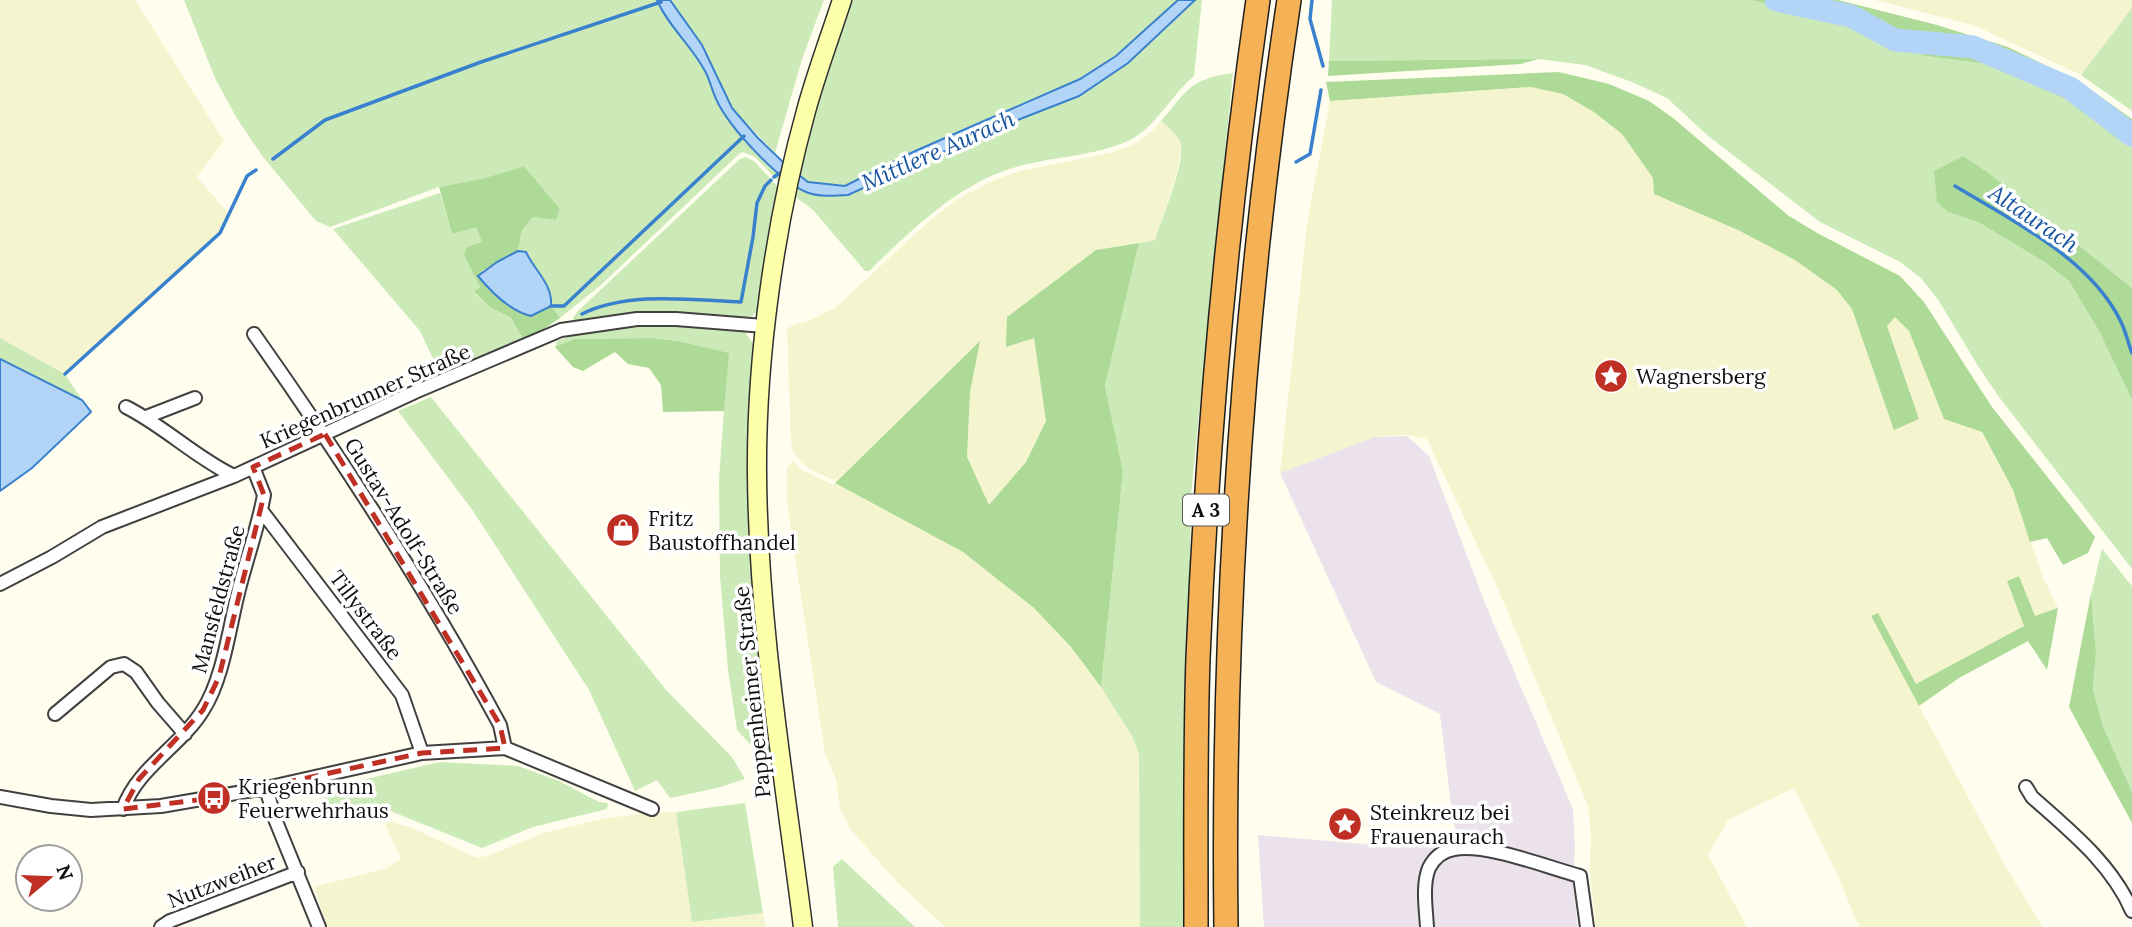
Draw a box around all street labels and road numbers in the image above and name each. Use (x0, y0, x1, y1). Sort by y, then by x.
street label: Kriegenbrunner Straße (256, 337, 474, 455)
street label: Gustav-Adolf-Straße (339, 433, 469, 619)
road number: A 3 (1183, 495, 1229, 526)
street label: Mansfeldstraße (185, 522, 251, 676)
street label: Tillystraße (324, 565, 408, 665)
street label: Pappenheimer Straße (727, 585, 777, 799)
street label: Nutzweiher (164, 848, 280, 914)

